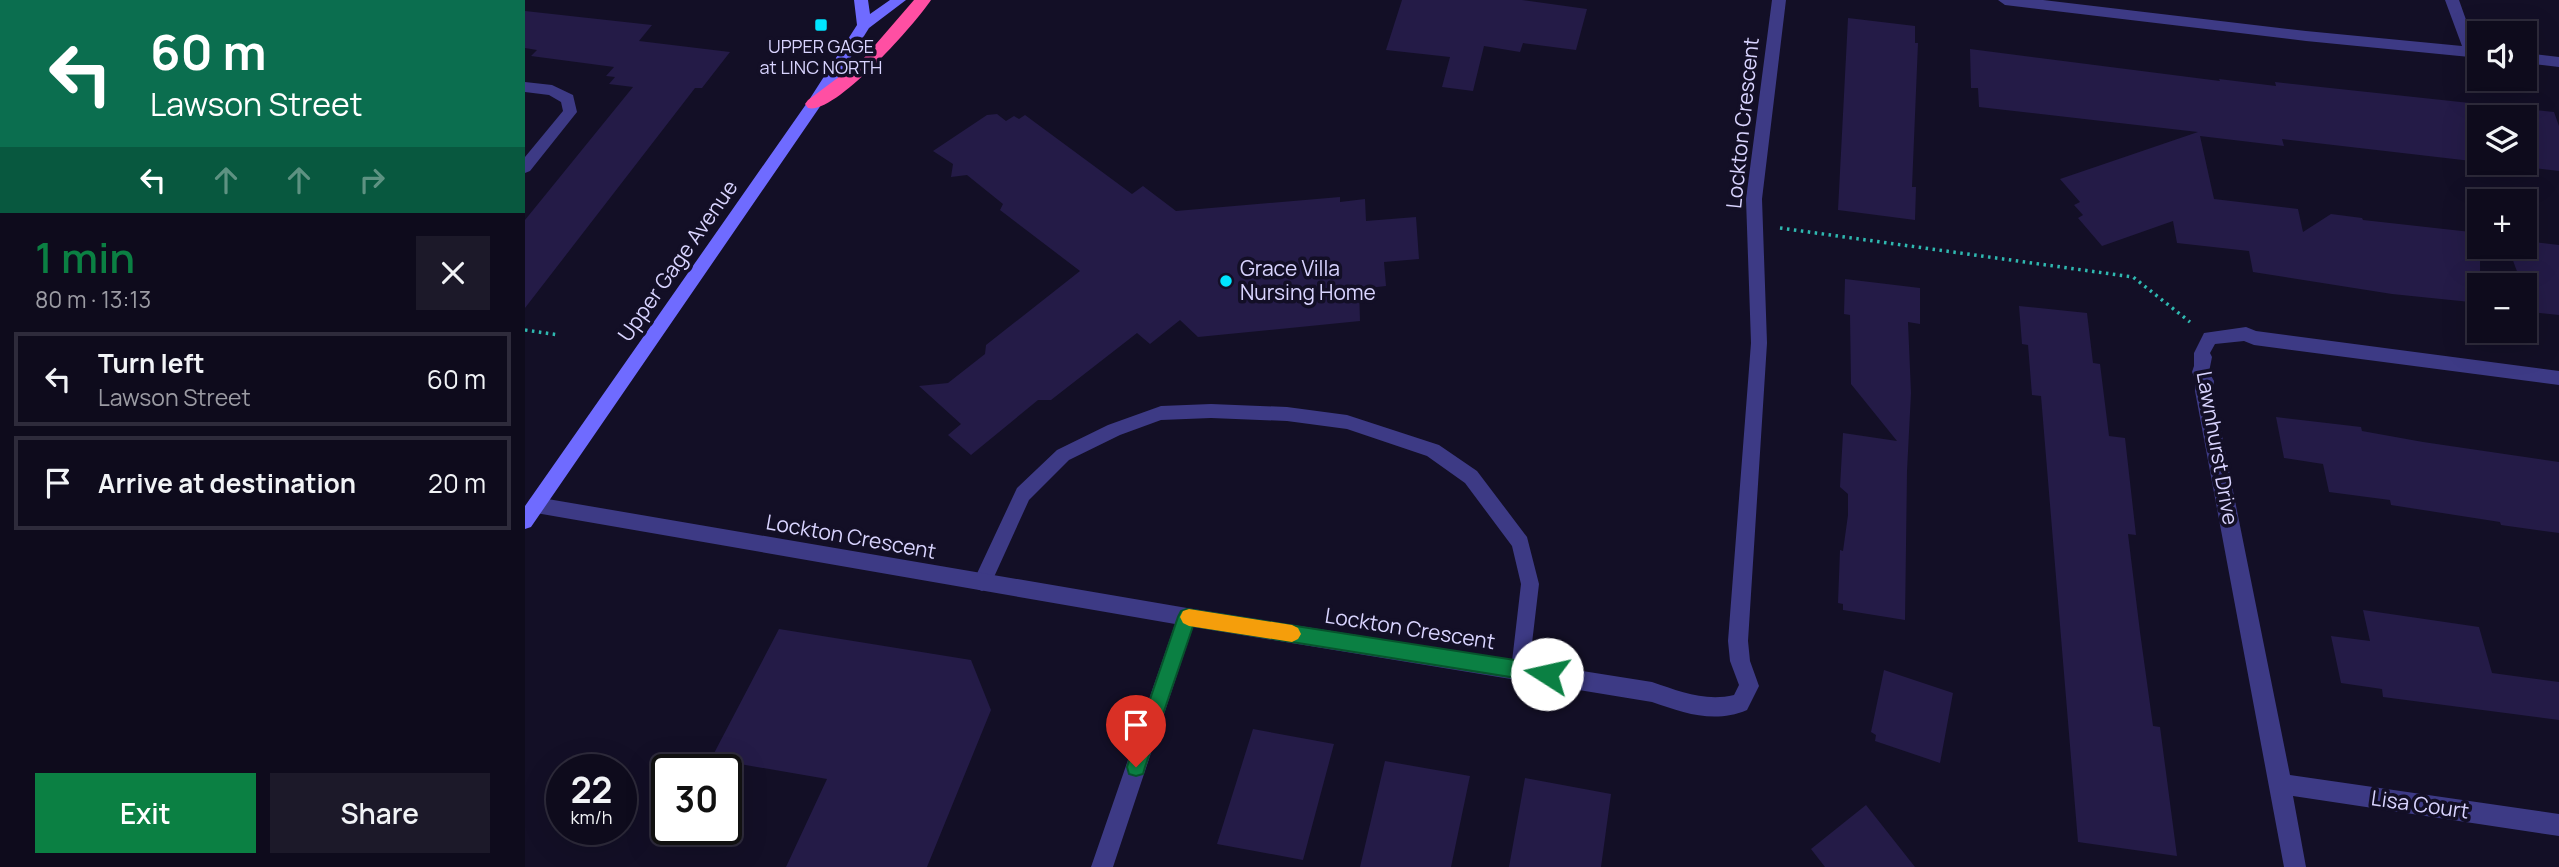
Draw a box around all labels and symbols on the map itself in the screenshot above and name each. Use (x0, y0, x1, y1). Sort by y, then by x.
marker: UPPER GAGE at LINC NORTH (813, 17, 829, 33)
place label: UPPER GAGE at LINC NORTH (760, 34, 882, 79)
street label: Lockton Crescent (1719, 36, 1765, 210)
street label: Upper Gage Avenue (611, 174, 743, 347)
place label: Grace Villa Nursing Home (1240, 254, 1376, 306)
marker: Grace Villa Nursing Home (1218, 273, 1234, 289)
street label: Lawnhurst Drive (2191, 369, 2245, 527)
street label: Lockton Crescent (764, 507, 938, 565)
street label: Lockton Crescent (1323, 601, 1497, 655)
position arrow (1510, 637, 1584, 711)
pin (1106, 695, 1166, 767)
speed limit sign: 30 (651, 754, 742, 845)
street label: Lisa Court (2369, 783, 2471, 825)

